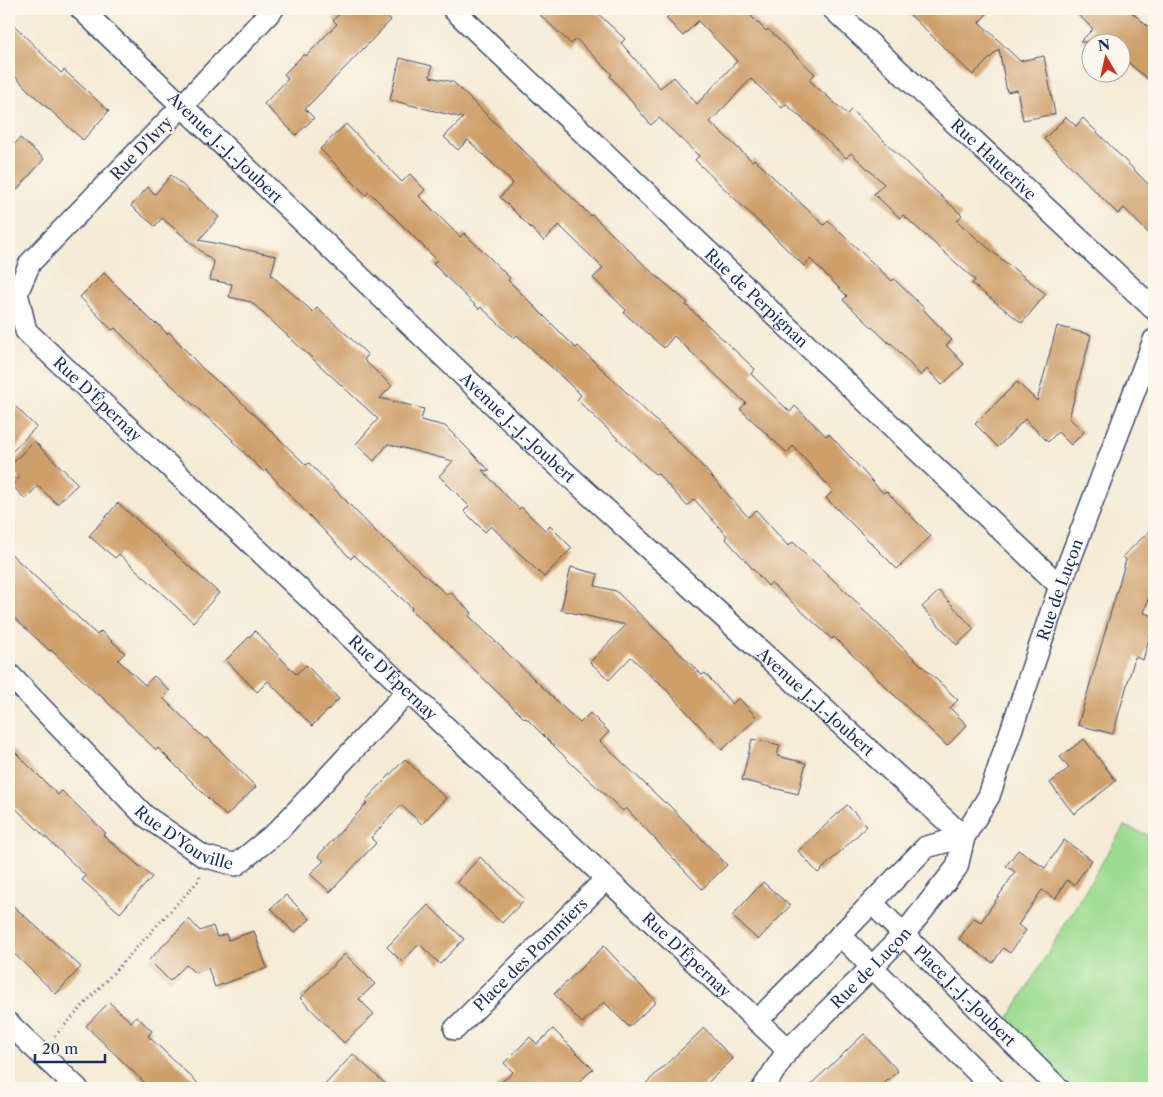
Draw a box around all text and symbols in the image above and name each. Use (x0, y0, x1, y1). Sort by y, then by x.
north arrow (1080, 32, 1130, 82)
text: N (1097, 35, 1111, 55)
street label: Avenue J.-J.-Joubert (163, 87, 287, 207)
street label: Rue D'Ivry (106, 111, 177, 184)
street label: Rue Hauterive (947, 114, 1041, 204)
street label: Rue de Perpignan (701, 244, 813, 352)
street label: Rue D'Épernay (49, 352, 147, 446)
street label: Avenue J.-J.-Joubert (455, 367, 580, 487)
street label: Rue de Luçon (1032, 536, 1087, 643)
street label: Rue D'Épernay (344, 631, 443, 725)
street label: Avenue J.-J.-Joubert (753, 642, 879, 760)
street label: Rue D'Youville (130, 801, 236, 874)
street label: Place des Pommiers (469, 893, 591, 1015)
street label: Rue D'Épernay (638, 908, 736, 1002)
street label: Rue de Luçon (826, 923, 915, 1013)
street label: Place J.-J.-Joubert (910, 940, 1020, 1051)
scale bar (35, 1032, 105, 1064)
text: 20 m (42, 1039, 78, 1058)

